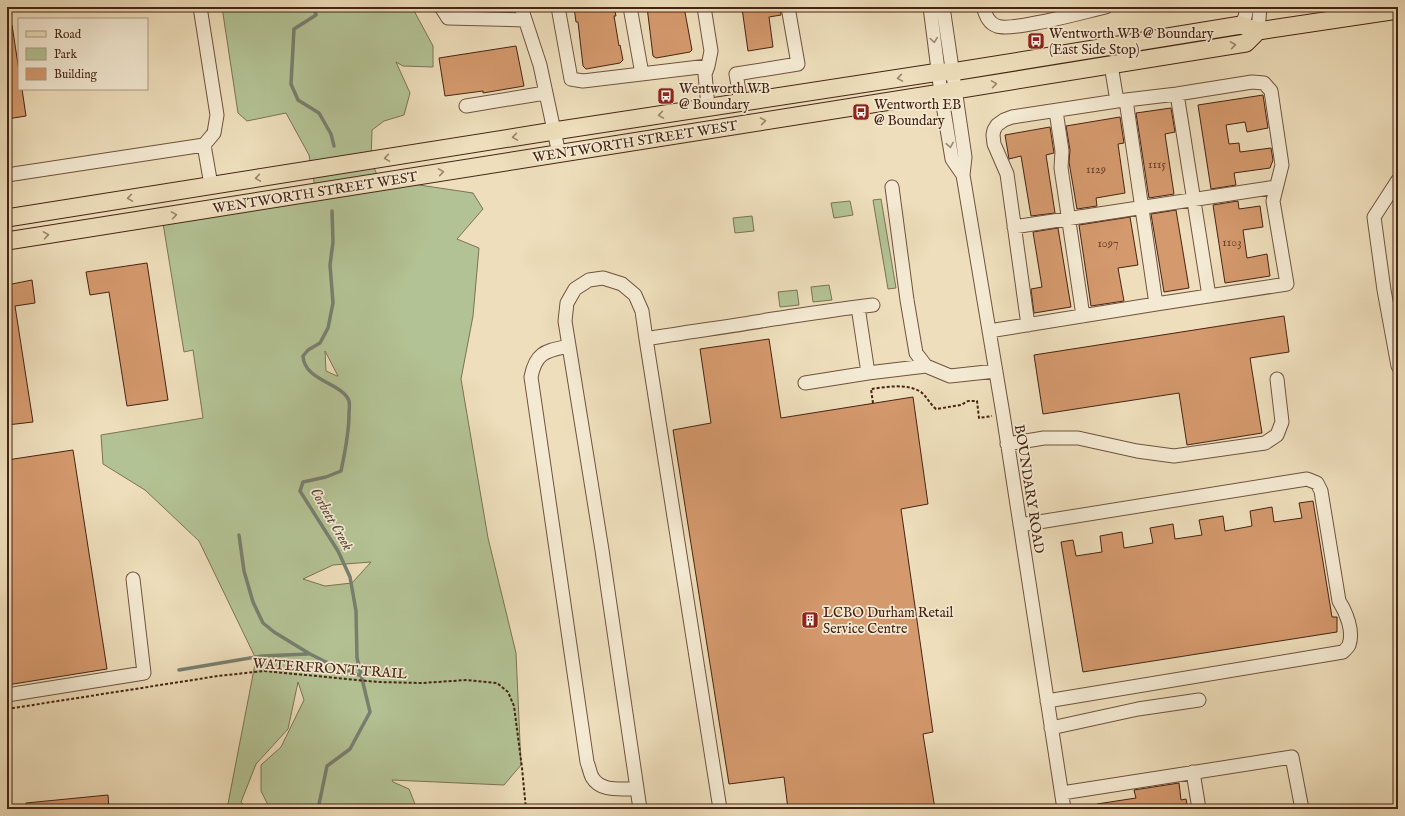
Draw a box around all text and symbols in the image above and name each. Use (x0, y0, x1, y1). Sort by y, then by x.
legend (18, 18, 148, 90)
place label: Wentworth WB @ Boundary (East Side Stop) (1049, 25, 1214, 59)
text: Road (54, 27, 82, 42)
bus stop icon: Wentworth WB @ Boundary (East Side Stop) (1026, 31, 1046, 51)
one-way arrow (929, 37, 938, 43)
one-way arrow (1230, 41, 1236, 50)
text: Park (54, 47, 77, 62)
text: Building (54, 67, 98, 82)
one-way arrow (897, 73, 903, 82)
place label: Wentworth WB @ Boundary (679, 80, 770, 114)
one-way arrow (991, 80, 997, 89)
bus stop icon: Wentworth WB @ Boundary (656, 86, 676, 106)
place label: Wentworth EB @ Boundary (874, 96, 961, 130)
bus stop icon: Wentworth EB @ Boundary (851, 102, 871, 122)
one-way arrow (658, 110, 664, 119)
street label: WENTWORTH STREET WEST (532, 117, 740, 167)
one-way arrow (760, 117, 766, 126)
one-way arrow (512, 132, 518, 141)
one-way arrow (945, 142, 954, 149)
one-way arrow (384, 153, 390, 161)
house number: 1115 (1148, 157, 1167, 172)
house number: 1129 (1086, 162, 1106, 177)
street label: WENTWORTH STREET WEST (212, 168, 420, 218)
one-way arrow (438, 168, 444, 177)
one-way arrow (255, 173, 262, 182)
one-way arrow (127, 193, 133, 202)
one-way arrow (171, 211, 177, 220)
one-way arrow (42, 231, 49, 240)
house number: 1103 (1222, 235, 1242, 250)
house number: 1097 (1097, 236, 1119, 251)
street label: BOUNDARY ROAD (1010, 423, 1048, 555)
water label: Corbett Creek (306, 484, 357, 554)
place label: LCBO Durham Retail Service Centre (823, 604, 953, 638)
building icon: LCBO Durham Retail Service Centre (800, 610, 820, 630)
street label: WATERFRONT TRAIL (252, 655, 408, 683)

